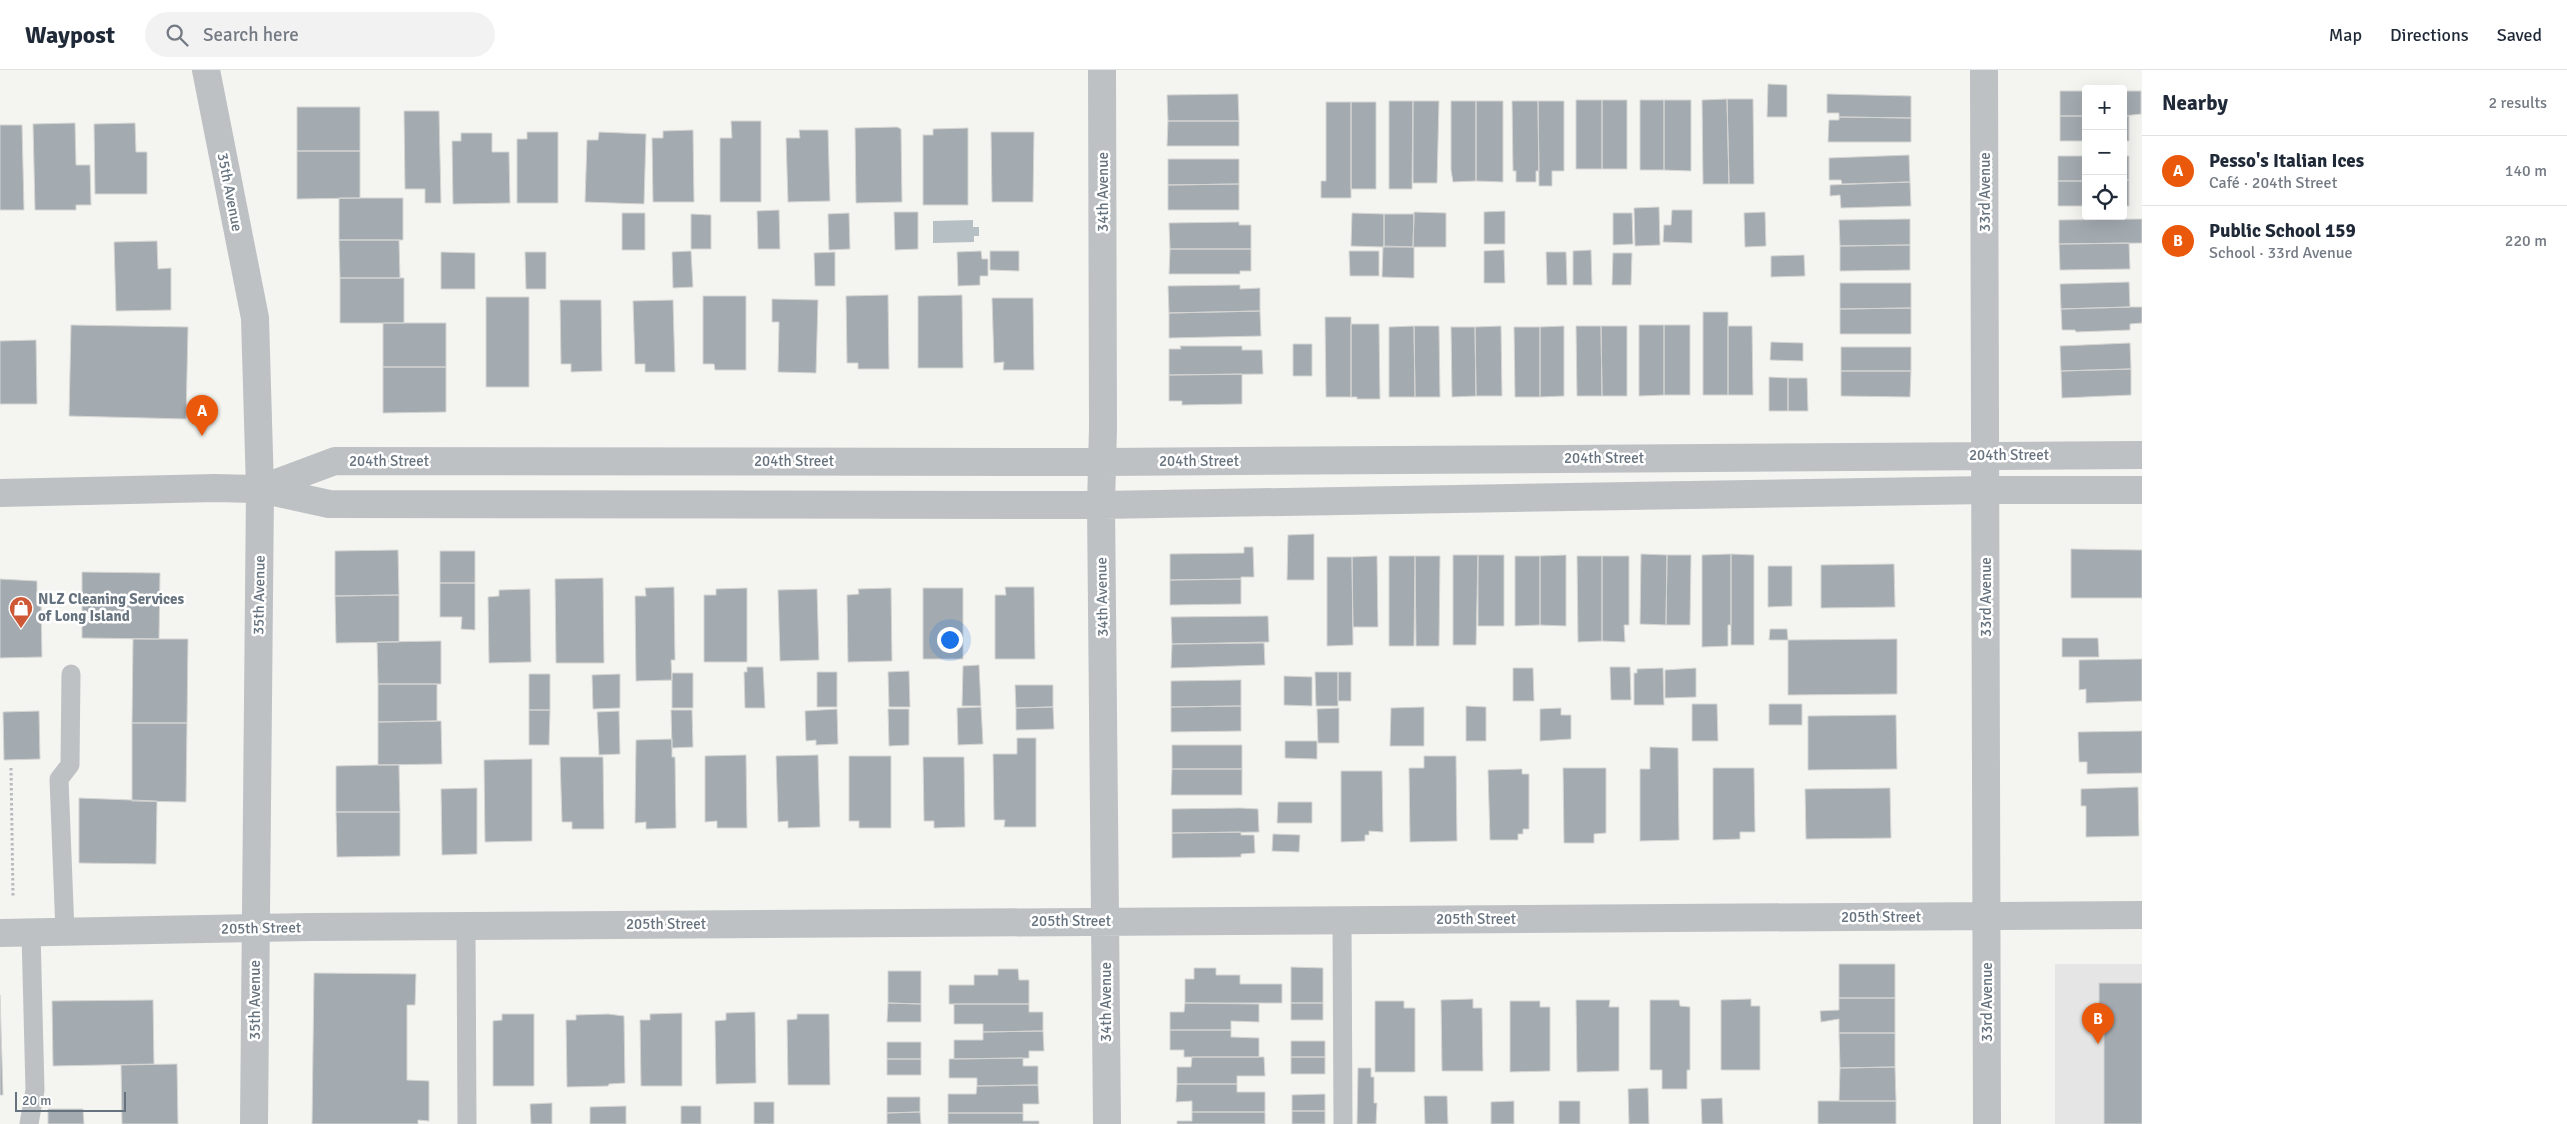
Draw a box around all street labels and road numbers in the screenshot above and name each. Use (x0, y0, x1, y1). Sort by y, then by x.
street label: 35th Avenue (214, 151, 246, 233)
street label: 34th Avenue (1094, 152, 1112, 232)
street label: 33rd Avenue (1976, 152, 1994, 232)
street label: 204th Street (1969, 446, 2049, 464)
street label: 204th Street (1564, 449, 1644, 467)
street label: 204th Street (349, 452, 429, 470)
street label: 204th Street (754, 452, 834, 470)
street label: 204th Street (1159, 452, 1239, 470)
street label: 35th Avenue (249, 555, 269, 635)
street label: 34th Avenue (1092, 557, 1112, 637)
street label: 33rd Avenue (1977, 557, 1995, 637)
street label: 205th Street (1841, 908, 1921, 926)
street label: 205th Street (1436, 910, 1516, 928)
street label: 205th Street (1031, 912, 1111, 930)
street label: 205th Street (626, 915, 706, 933)
street label: 205th Street (221, 918, 301, 938)
street label: 35th Avenue (246, 960, 264, 1040)
street label: 34th Avenue (1097, 962, 1115, 1042)
street label: 33rd Avenue (1978, 962, 1996, 1042)

